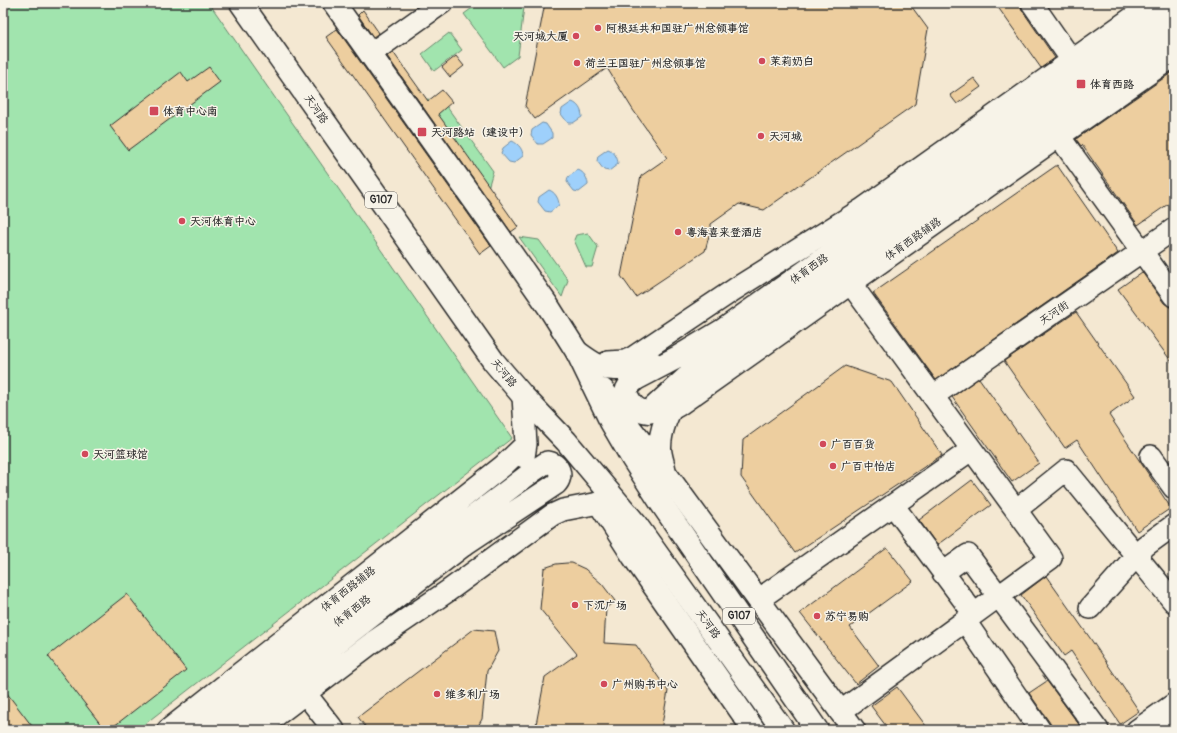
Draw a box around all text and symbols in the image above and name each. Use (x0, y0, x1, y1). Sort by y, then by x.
place label: 阿根廷共和国驻广州总领事馆 (606, 22, 749, 35)
marker: 阿根廷共和国驻广州总领事馆 (593, 23, 603, 33)
place label: 天河城大厦 (513, 30, 568, 43)
marker: 天河城大厦 (571, 31, 581, 41)
place label: 茉莉奶白 (770, 55, 814, 68)
marker: 茉莉奶白 (757, 56, 767, 66)
place label: 荷兰王国驻广州总领事馆 (585, 57, 706, 70)
marker: 荷兰王国驻广州总领事馆 (572, 58, 582, 68)
marker: 体育西路 (1075, 78, 1087, 90)
place label: 体育西路 (1090, 78, 1134, 91)
street label: 天河路 (301, 92, 331, 126)
marker: 体育中心南 (148, 105, 160, 117)
place label: 体育中心南 (163, 105, 218, 118)
marker: 天河路站（建设中） (416, 126, 428, 138)
place label: 天河路站（建设中） (431, 126, 530, 139)
place label: 天河城 (769, 130, 802, 143)
marker: 天河城 (756, 131, 766, 141)
road number: G107 (365, 192, 397, 208)
place label: 天河体育中心 (190, 215, 256, 228)
street label: 体育西路辅路 (882, 215, 944, 263)
marker: 天河体育中心 (177, 216, 187, 226)
place label: 粤海喜来登酒店 (686, 226, 763, 239)
marker: 粤海喜来登酒店 (673, 227, 683, 237)
street label: 体育西路 (787, 251, 831, 287)
street label: 天河街 (1037, 298, 1072, 328)
street label: 天河路 (488, 356, 520, 390)
place label: 广百百货 (831, 438, 875, 451)
marker: 广百百货 (818, 439, 828, 449)
place label: 天河篮球馆 (93, 448, 148, 461)
marker: 天河篮球馆 (80, 449, 90, 459)
place label: 广百中怡店 (841, 460, 896, 473)
marker: 广百中怡店 (828, 461, 838, 471)
street label: 体育西路辅路 (318, 563, 378, 615)
street label: 体育西路 (331, 592, 373, 630)
place label: 下沉广场 (583, 599, 627, 612)
marker: 下沉广场 (570, 600, 580, 610)
street label: 天河路 (693, 607, 723, 641)
road number: G107 (723, 608, 755, 624)
place label: 苏宁易购 (825, 610, 869, 623)
marker: 苏宁易购 (812, 611, 822, 621)
place label: 广州购书中心 (612, 678, 678, 691)
marker: 广州购书中心 (599, 679, 609, 689)
place label: 维多利广场 (445, 688, 500, 701)
marker: 维多利广场 (432, 689, 442, 699)

